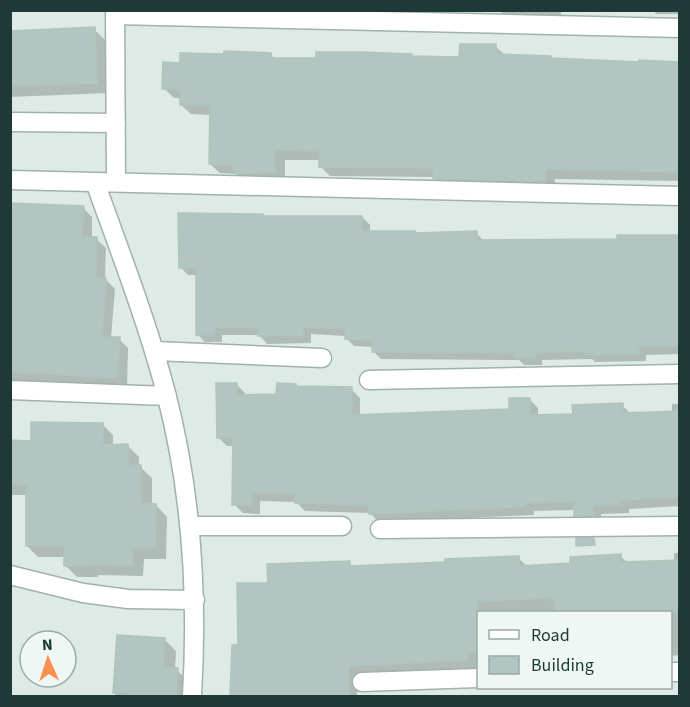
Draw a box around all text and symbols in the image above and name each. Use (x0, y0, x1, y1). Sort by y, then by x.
legend (477, 611, 672, 689)
text: Road (531, 623, 570, 648)
north arrow (18, 629, 78, 689)
text: N (41, 634, 53, 656)
text: Building (531, 653, 594, 678)

